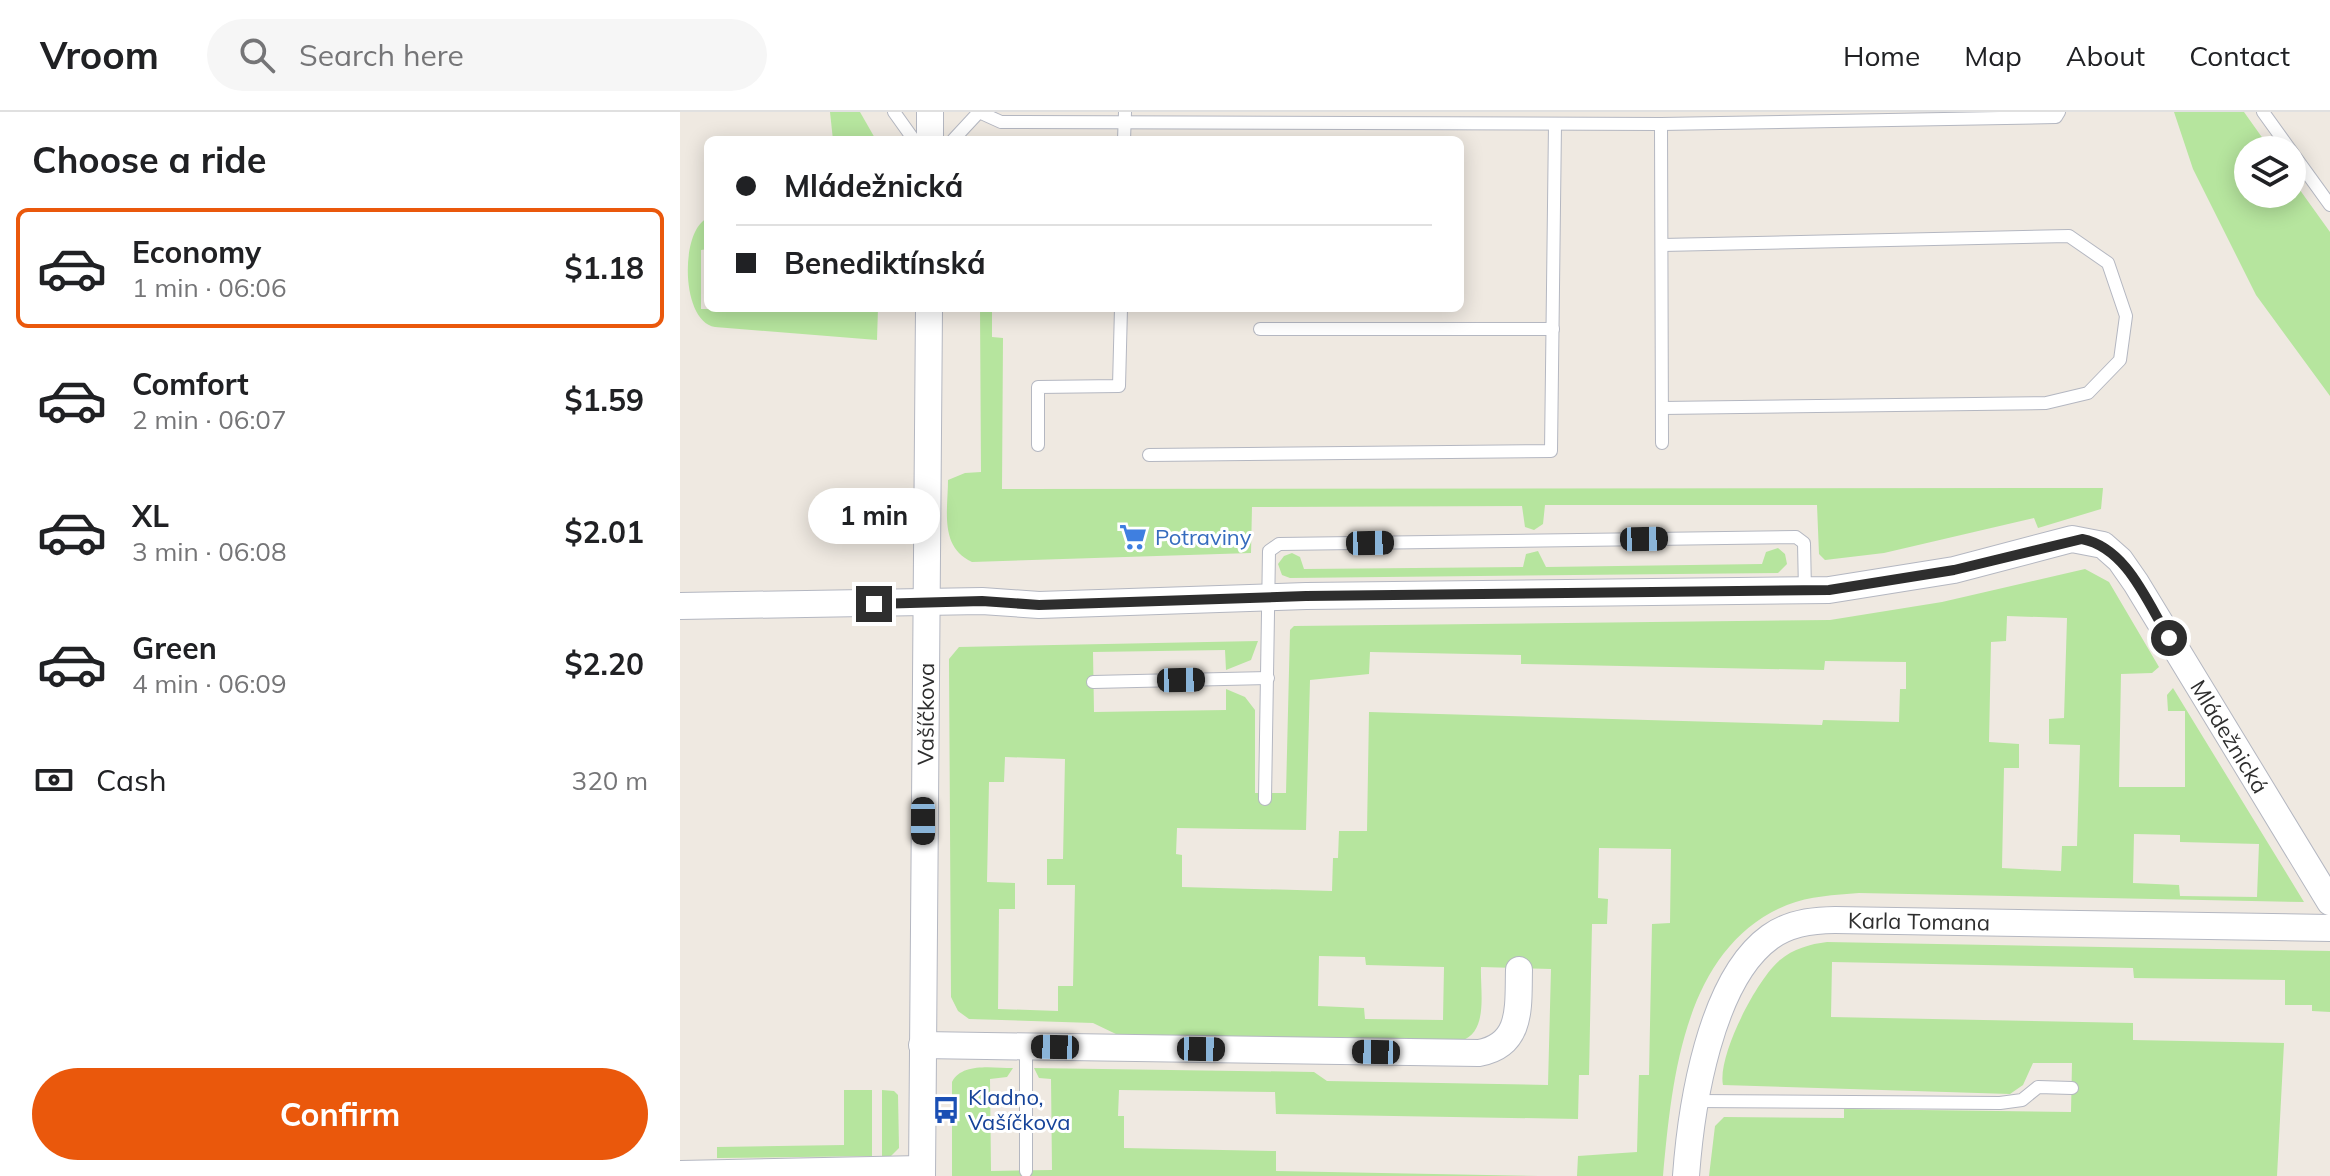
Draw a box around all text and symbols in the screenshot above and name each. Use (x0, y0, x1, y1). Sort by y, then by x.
search box (207, 19, 767, 91)
text: Vroom (40, 31, 159, 79)
icon: search (235, 33, 279, 77)
text: Search here (299, 36, 464, 74)
text: Home (1843, 38, 1920, 73)
text: Map (1964, 38, 2022, 73)
text: About (2066, 38, 2145, 73)
text: Contact (2189, 38, 2290, 73)
map controls (2234, 136, 2306, 208)
button: layers (2234, 136, 2306, 208)
text: Choose a ride (32, 137, 266, 182)
text: Mládežnická (784, 167, 963, 205)
icon: car (36, 232, 108, 304)
text: Economy (132, 233, 261, 271)
text: Benediktínská (784, 244, 986, 282)
text: $1.18 (565, 249, 644, 287)
text: 1 min · 06:06 (132, 271, 287, 304)
icon: car (36, 364, 108, 436)
text: Comfort (132, 365, 249, 403)
text: $1.59 (565, 381, 644, 419)
text: 2 min · 06:07 (132, 403, 287, 436)
callout: 1 min (808, 488, 940, 544)
icon: car (36, 496, 108, 568)
text: XL (132, 497, 169, 535)
text: 1 min (840, 499, 908, 532)
text: $2.01 (565, 513, 644, 551)
supermarket icon: Potraviny (1118, 522, 1148, 552)
place label: Potraviny (1155, 523, 1252, 551)
car (1620, 527, 1668, 551)
car (1346, 531, 1394, 555)
text: 3 min · 06:08 (132, 535, 287, 568)
route end (856, 586, 892, 622)
route start (2151, 620, 2187, 656)
icon: car (36, 628, 108, 700)
text: Green (132, 629, 217, 667)
text: $2.20 (565, 645, 644, 683)
street label: Vašíčkova (911, 663, 940, 765)
text: 4 min · 06:09 (132, 667, 287, 700)
car (1157, 668, 1205, 692)
street label: Mládežnická (2184, 675, 2274, 798)
icon: cash (32, 758, 76, 802)
text: Cash (96, 761, 167, 799)
text: 320 m (572, 764, 648, 797)
car (911, 797, 935, 845)
street label: Karla Tomana (1848, 906, 1990, 937)
car (1031, 1035, 1079, 1059)
car (1177, 1037, 1225, 1061)
car (1352, 1040, 1400, 1064)
button: Confirm (32, 1068, 648, 1160)
place label: Kladno, Vašíčkova (968, 1083, 1070, 1136)
bus stop icon: Kladno, Vašíčkova (931, 1095, 961, 1125)

